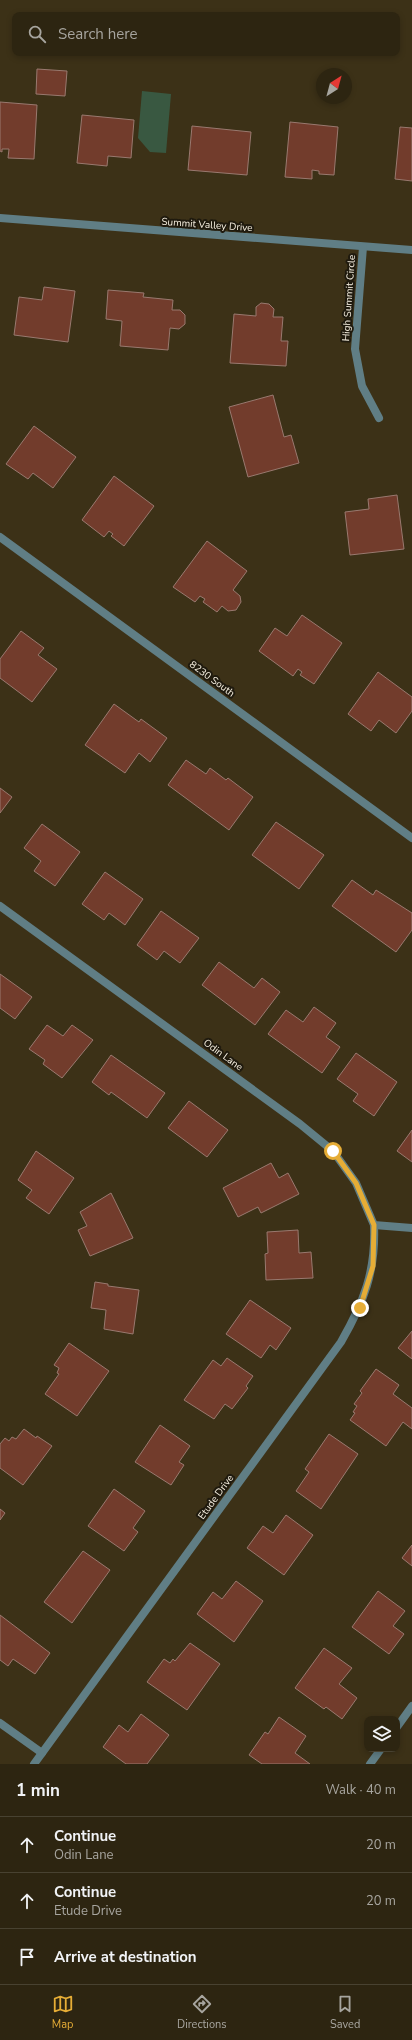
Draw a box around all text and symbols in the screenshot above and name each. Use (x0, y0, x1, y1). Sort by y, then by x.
search box (12, 12, 400, 56)
icon: search (26, 23, 48, 45)
text: Search here (58, 24, 138, 44)
north arrow (316, 68, 352, 104)
street label: Summit Valley Drive (161, 215, 253, 235)
street label: High Summit Circle (339, 254, 359, 342)
street label: 8230 South (186, 658, 238, 700)
street label: Odin Lane (200, 1036, 246, 1074)
route start (324, 1142, 342, 1160)
route end (351, 1299, 369, 1317)
street label: Etude Drive (195, 1472, 237, 1522)
map controls (364, 1716, 400, 1752)
button: layers (364, 1716, 400, 1752)
text: 1 min (16, 1779, 60, 1802)
text: Walk · 40 m (325, 1781, 396, 1799)
text: Continue (54, 1826, 116, 1846)
icon: ahead (16, 1834, 38, 1856)
text: 20 m (366, 1836, 396, 1854)
text: Odin Lane (54, 1846, 114, 1864)
text: Continue (54, 1882, 116, 1902)
icon: ahead (16, 1890, 38, 1912)
text: 20 m (366, 1892, 396, 1910)
text: Etude Drive (54, 1902, 122, 1920)
icon: arrive (16, 1946, 38, 1968)
text: Arrive at destination (54, 1947, 197, 1967)
tab: Map (52, 1993, 74, 2032)
tab: Directions (177, 1993, 227, 2032)
tab: Saved (330, 1993, 360, 2032)

